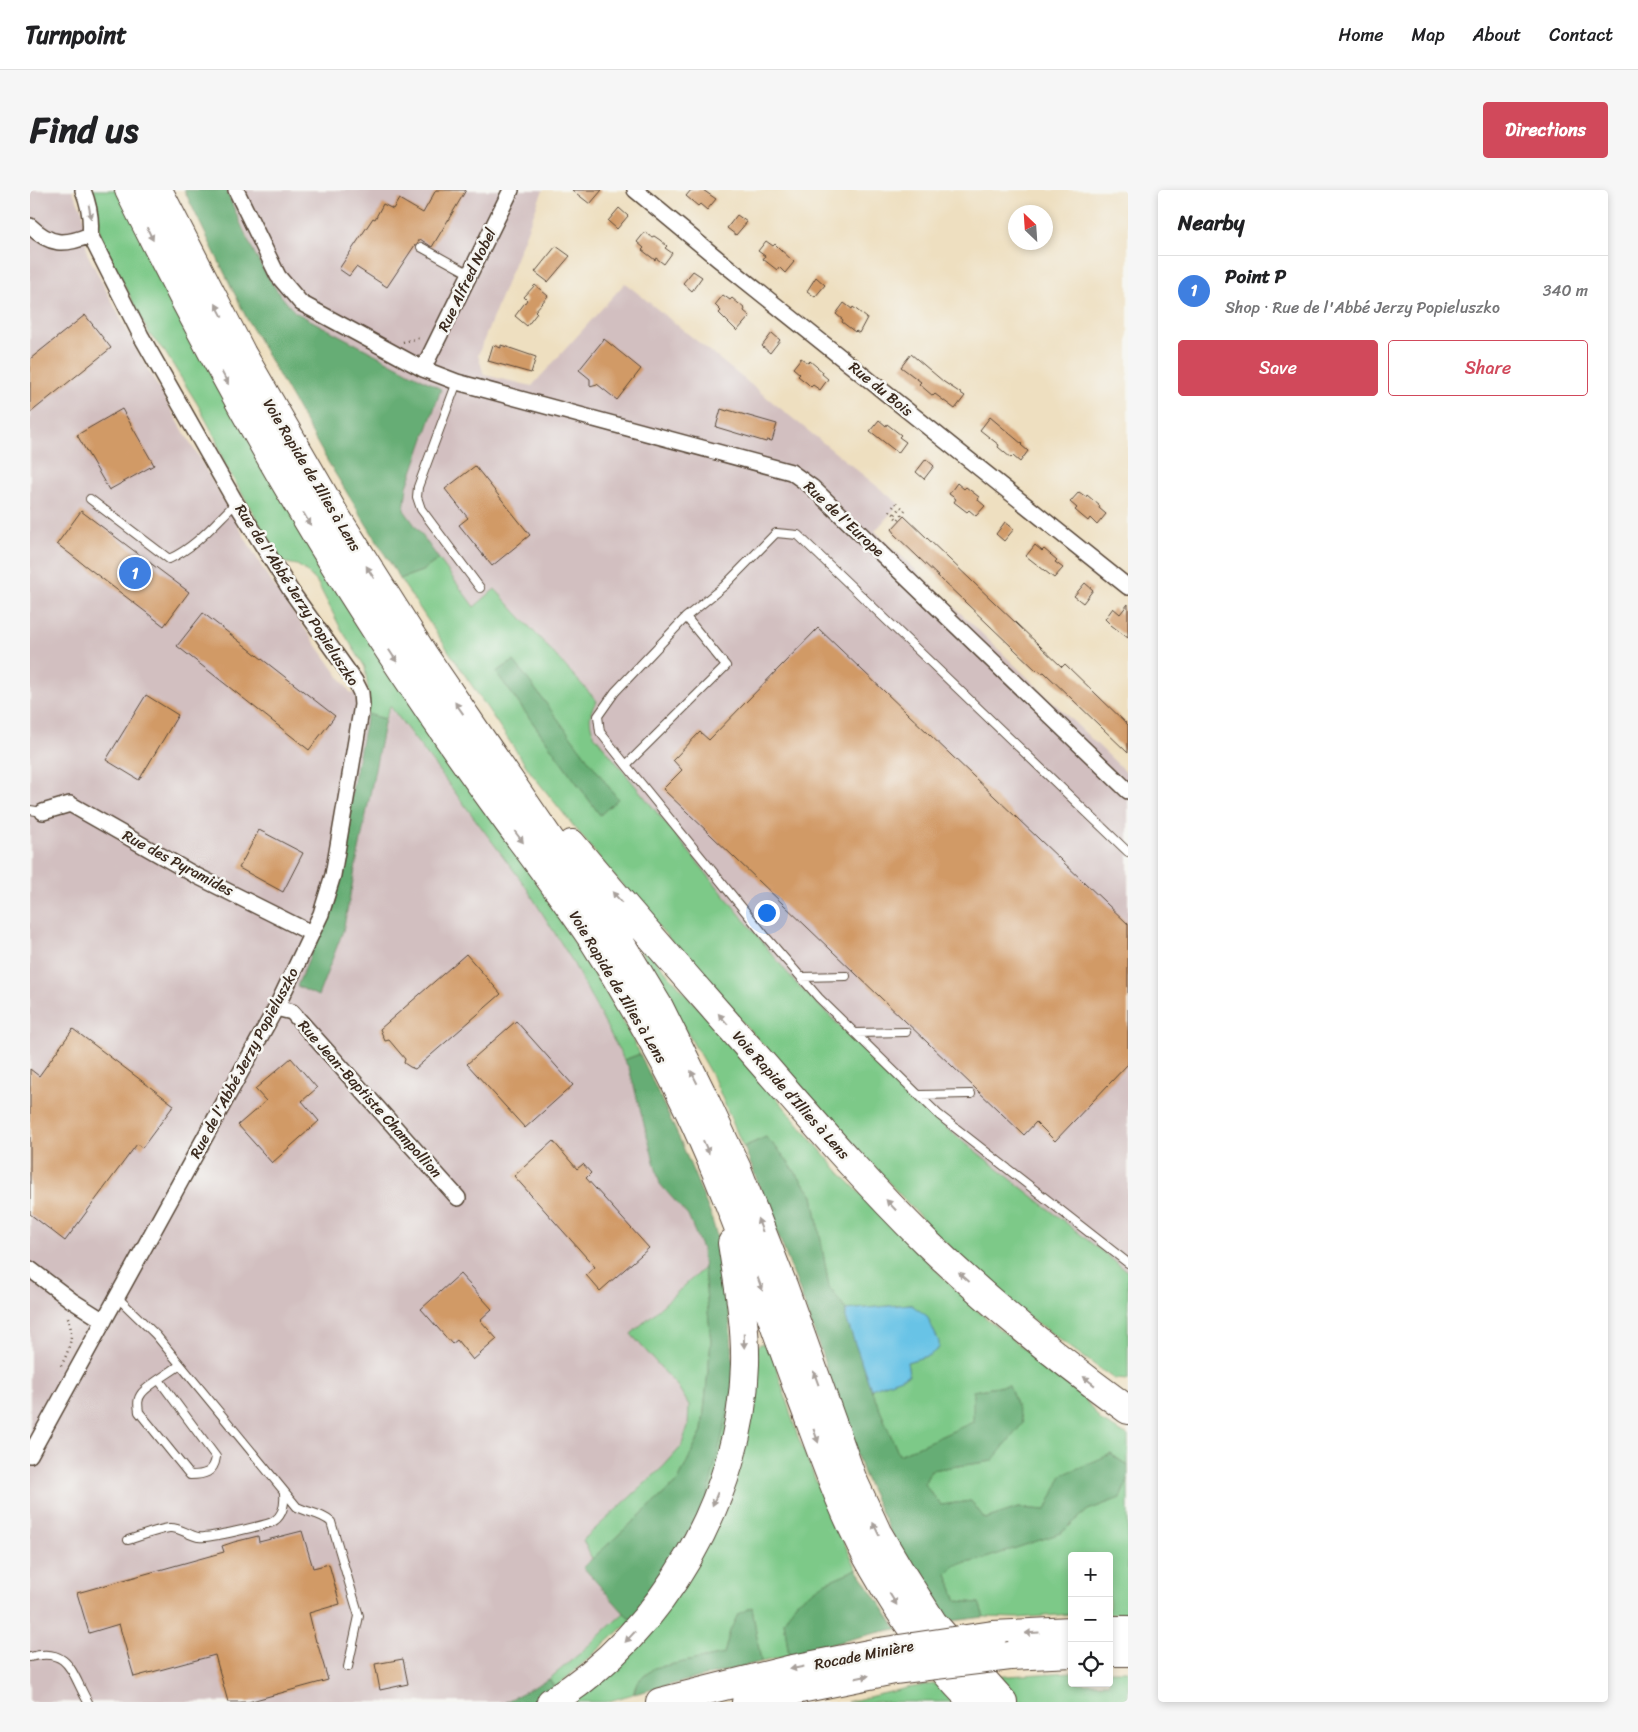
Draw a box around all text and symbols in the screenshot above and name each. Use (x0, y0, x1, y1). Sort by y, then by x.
text: Turnpoint (25, 14, 127, 56)
text: Home (1339, 19, 1384, 51)
text: Map (1412, 19, 1445, 51)
text: About (1473, 19, 1521, 51)
text: Contact (1549, 19, 1613, 51)
text: Find us (30, 99, 138, 161)
button: Directions (1483, 102, 1608, 158)
one-way arrow (86, 204, 94, 220)
text: Nearby (1178, 204, 1244, 242)
north arrow (1008, 205, 1053, 250)
street label: Rue Alfred Nobel (431, 223, 504, 336)
one-way arrow (146, 227, 154, 241)
text: Point P (1225, 260, 1286, 293)
text: 1 (1191, 276, 1197, 305)
text: 340 m (1543, 276, 1588, 305)
text: Shop · Rue de l'Abbé Jerzy Popieluszko (1225, 293, 1500, 322)
one-way arrow (215, 303, 223, 317)
button: Save (1178, 340, 1378, 396)
button: Share (1388, 340, 1588, 396)
street label: Rue du Bois (843, 355, 919, 423)
one-way arrow (221, 371, 229, 385)
street label: Voie Rapide de Illies à Lens (256, 393, 368, 557)
street label: Rue de l'Europe (797, 474, 891, 564)
street label: Rue de l'Abbé Jerzy Popieluszko (228, 499, 366, 692)
one-way arrow (302, 512, 311, 525)
pin: 1 (119, 554, 151, 592)
one-way arrow (366, 565, 375, 578)
one-way arrow (388, 650, 398, 663)
one-way arrow (454, 701, 464, 715)
street label: Rue des Pyramides (118, 823, 238, 903)
one-way arrow (514, 830, 524, 844)
one-way arrow (611, 890, 622, 903)
your location (754, 900, 780, 926)
street label: Voie Rapide de Illies à Lens (562, 905, 674, 1069)
street label: Rue de l'Abbé Jerzy Popieluszko (183, 962, 306, 1163)
one-way arrow (718, 1013, 729, 1026)
street label: Rue Jean-Baptiste Champollion (291, 1014, 449, 1184)
street label: Voie Rapide d’Illies à Lens (726, 1025, 856, 1166)
one-way arrow (690, 1070, 698, 1084)
one-way arrow (702, 1140, 710, 1154)
one-way arrow (885, 1199, 897, 1211)
one-way arrow (755, 1218, 763, 1233)
one-way arrow (959, 1271, 971, 1283)
one-way arrow (756, 1277, 764, 1292)
one-way arrow (740, 1333, 748, 1349)
one-way arrow (812, 1370, 820, 1385)
one-way arrow (1082, 1376, 1096, 1386)
one-way arrow (813, 1429, 820, 1444)
one-way arrow (711, 1492, 719, 1507)
one-way arrow (872, 1522, 880, 1536)
map controls (1068, 1552, 1113, 1687)
button: + (1068, 1552, 1113, 1597)
one-way arrow (888, 1592, 897, 1605)
button: − (1068, 1597, 1113, 1642)
one-way arrow (1024, 1629, 1040, 1637)
one-way arrow (624, 1630, 636, 1642)
street label: Rocade Minière (812, 1633, 916, 1677)
button: locate (1068, 1642, 1113, 1687)
one-way arrow (789, 1664, 805, 1672)
one-way arrow (854, 1672, 870, 1680)

